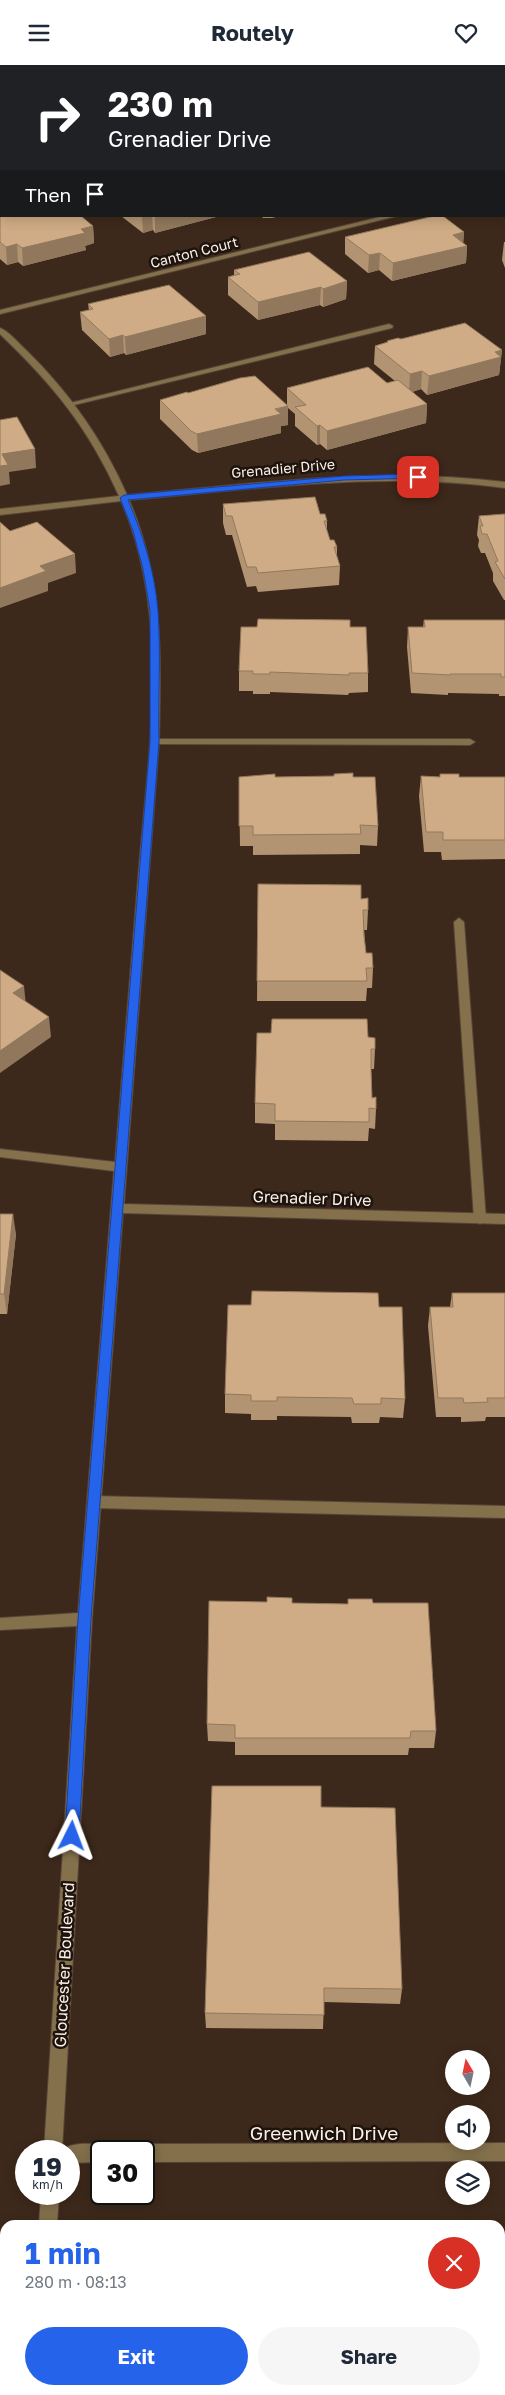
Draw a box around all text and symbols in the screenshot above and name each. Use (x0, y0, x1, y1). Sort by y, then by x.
icon: menu (25, 19, 53, 47)
text: Routely (211, 19, 294, 46)
icon: heart (452, 19, 480, 47)
text: 230 m (108, 83, 213, 125)
icon: right (25, 85, 90, 150)
text: Grenadier Drive (108, 125, 271, 152)
icon: arrive (81, 180, 109, 208)
text: Then (25, 183, 71, 206)
street label: Canton Court (148, 233, 240, 271)
street label: Grenadier Drive (230, 455, 336, 481)
pin (397, 456, 439, 498)
icon: arrive (404, 463, 432, 491)
street label: Grenadier Drive (252, 1186, 372, 1210)
position arrow (45, 1809, 97, 1861)
street label: Gloucester Boulevard (50, 1882, 78, 2048)
north arrow (445, 2050, 490, 2095)
map controls (445, 2050, 490, 2205)
button: sound (445, 2105, 490, 2150)
street label: Greenwich Drive (250, 2121, 398, 2144)
speed limit sign: 30 (90, 2140, 155, 2205)
text: 19 (33, 2151, 62, 2182)
button: layers (445, 2160, 490, 2205)
text: km/h (32, 2177, 63, 2192)
text: 1 min (25, 2235, 101, 2271)
button: close (428, 2237, 480, 2289)
text: 280 m · 08:13 (25, 2272, 127, 2292)
button: Exit (25, 2327, 248, 2385)
button: Share (258, 2327, 480, 2385)

